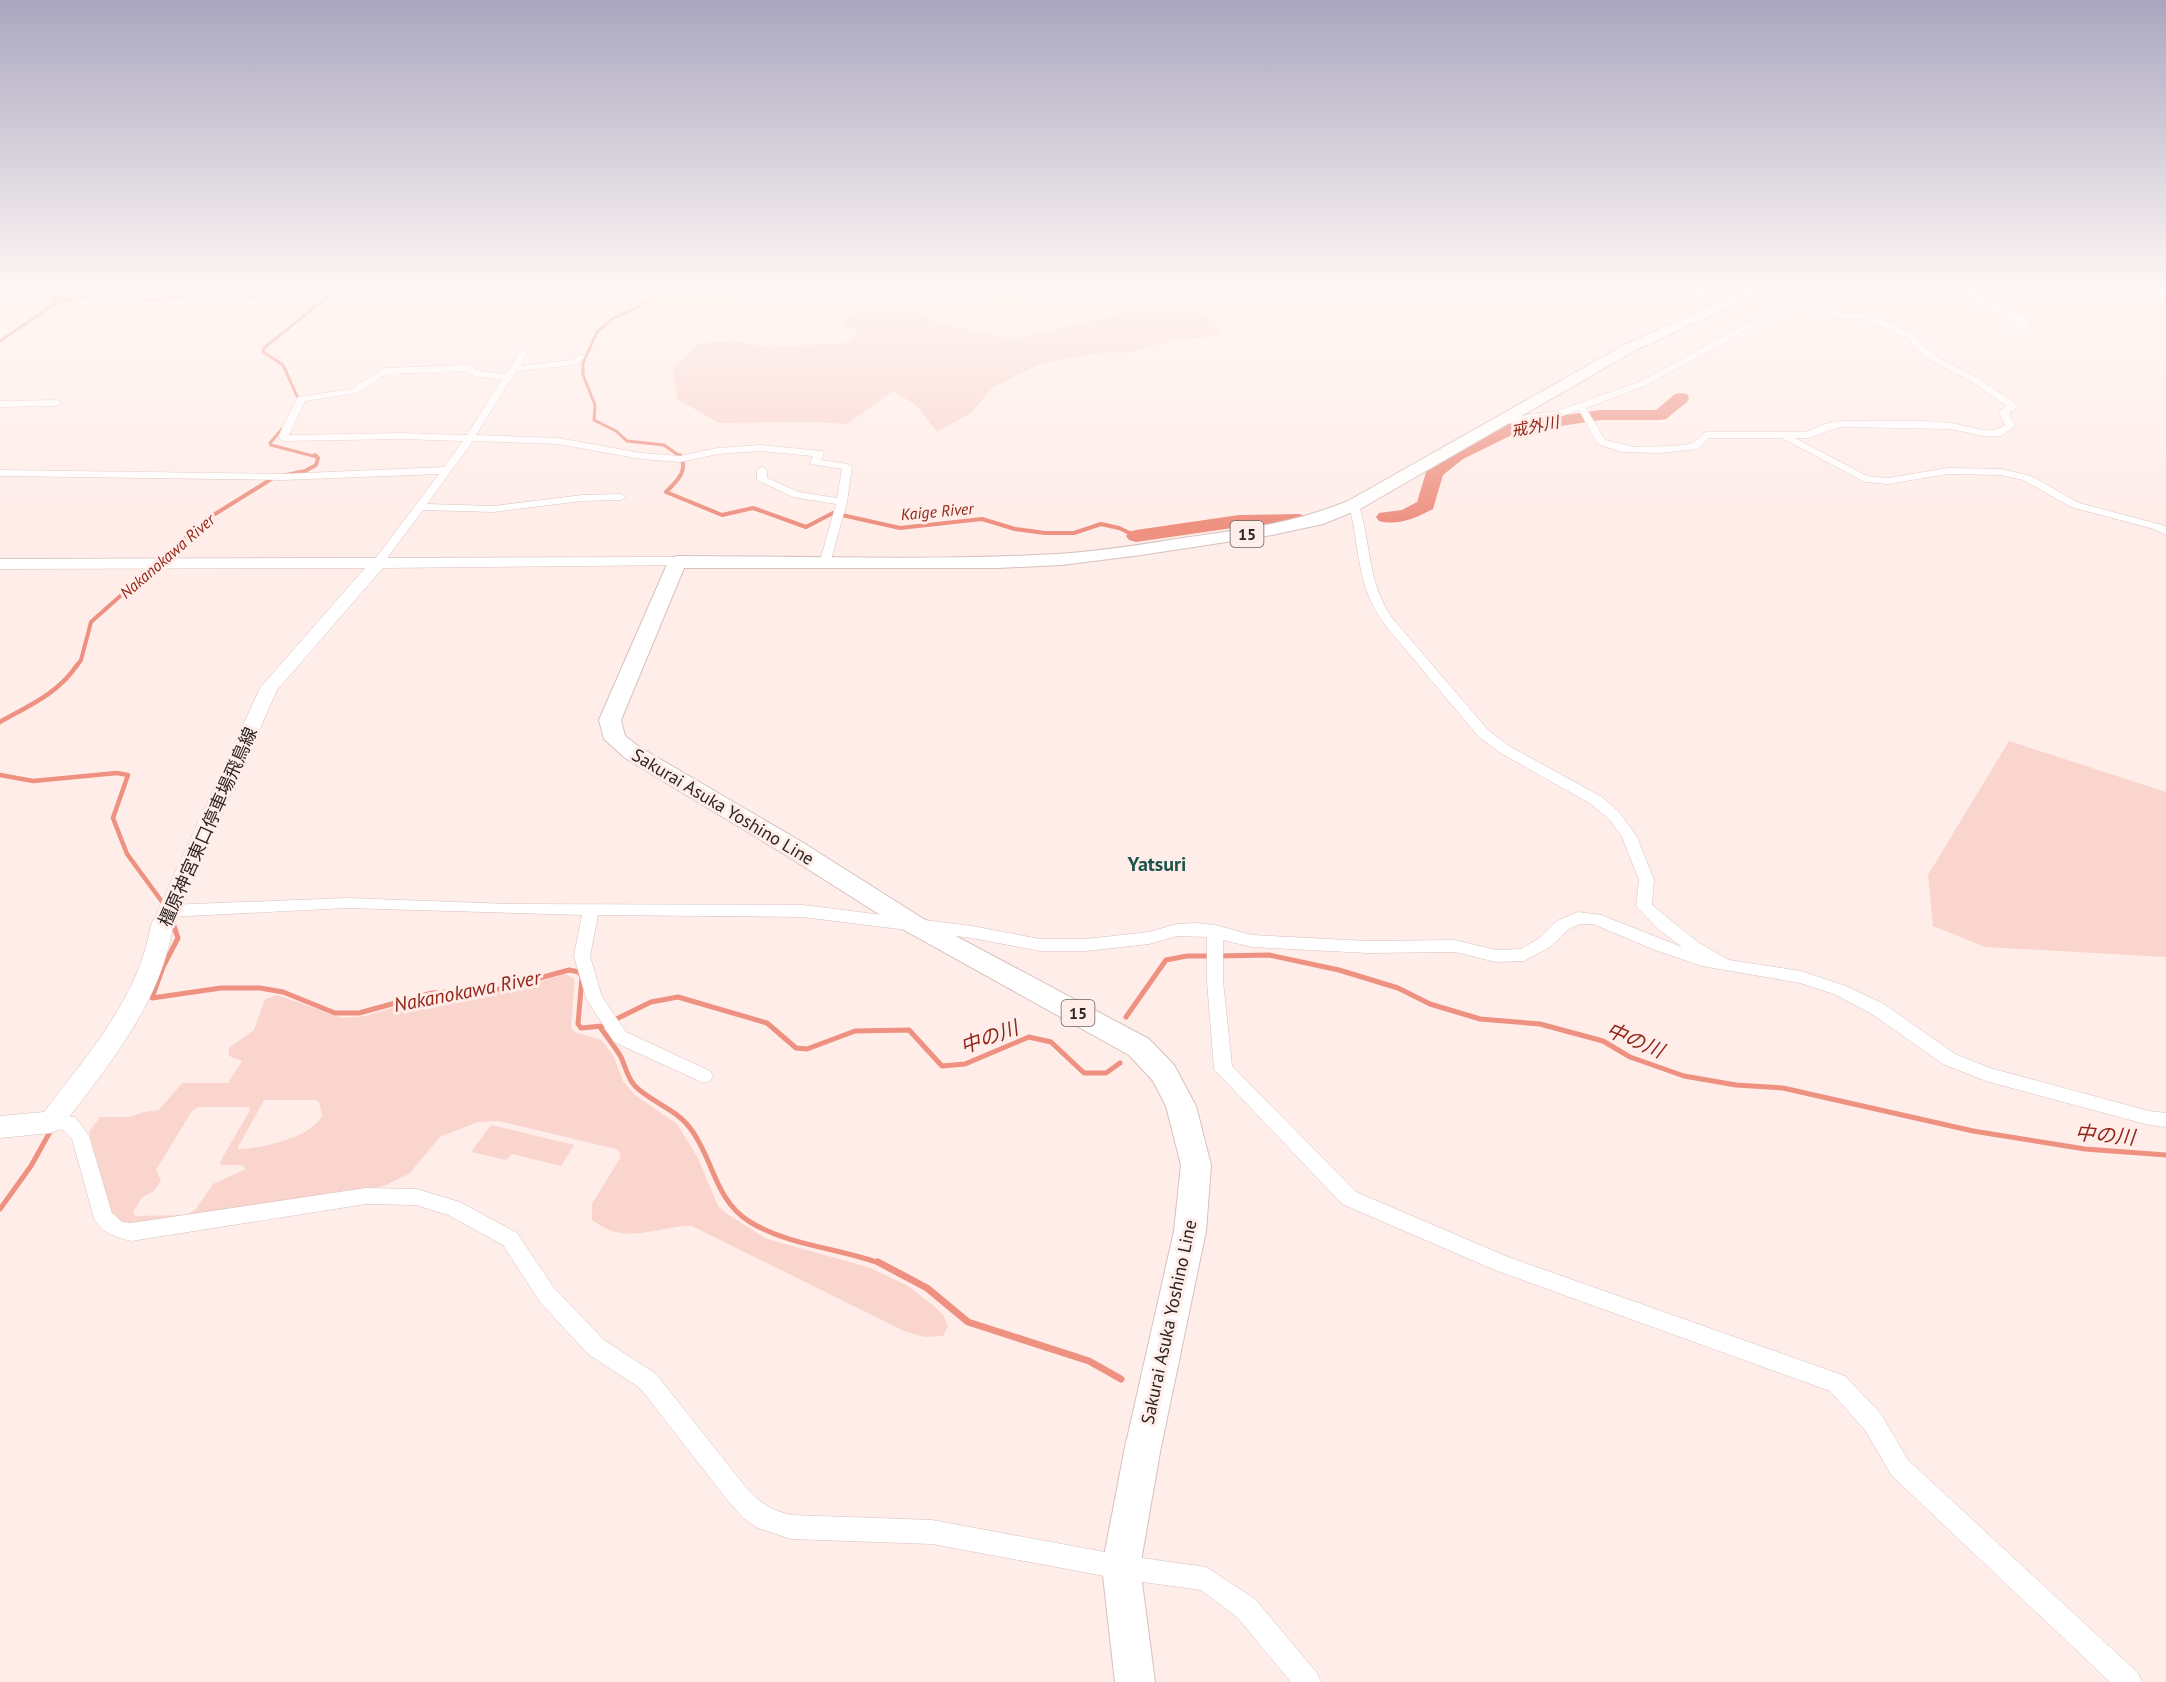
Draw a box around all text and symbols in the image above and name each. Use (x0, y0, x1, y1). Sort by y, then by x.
water label: 戒外川 (1510, 411, 1562, 440)
water label: Kaige River (900, 498, 976, 524)
water label: Nakanokawa River (116, 508, 220, 603)
road number: 15 (1230, 521, 1264, 547)
street label: 橿原神宮東口停車場飛鳥線 (153, 723, 262, 930)
street label: Sakurai Asuka Yoshino Line (628, 743, 818, 870)
district label: Yatsuri (1127, 851, 1186, 877)
water label: Nakanokawa River (391, 964, 544, 1018)
road number: 15 (1062, 1000, 1094, 1026)
water label: 中の川 (956, 1014, 1024, 1059)
water label: 中の川 (1602, 1016, 1670, 1064)
water label: 中の川 (2074, 1119, 2138, 1151)
street label: Sakurai Asuka Yoshino Line (1136, 1218, 1201, 1426)

